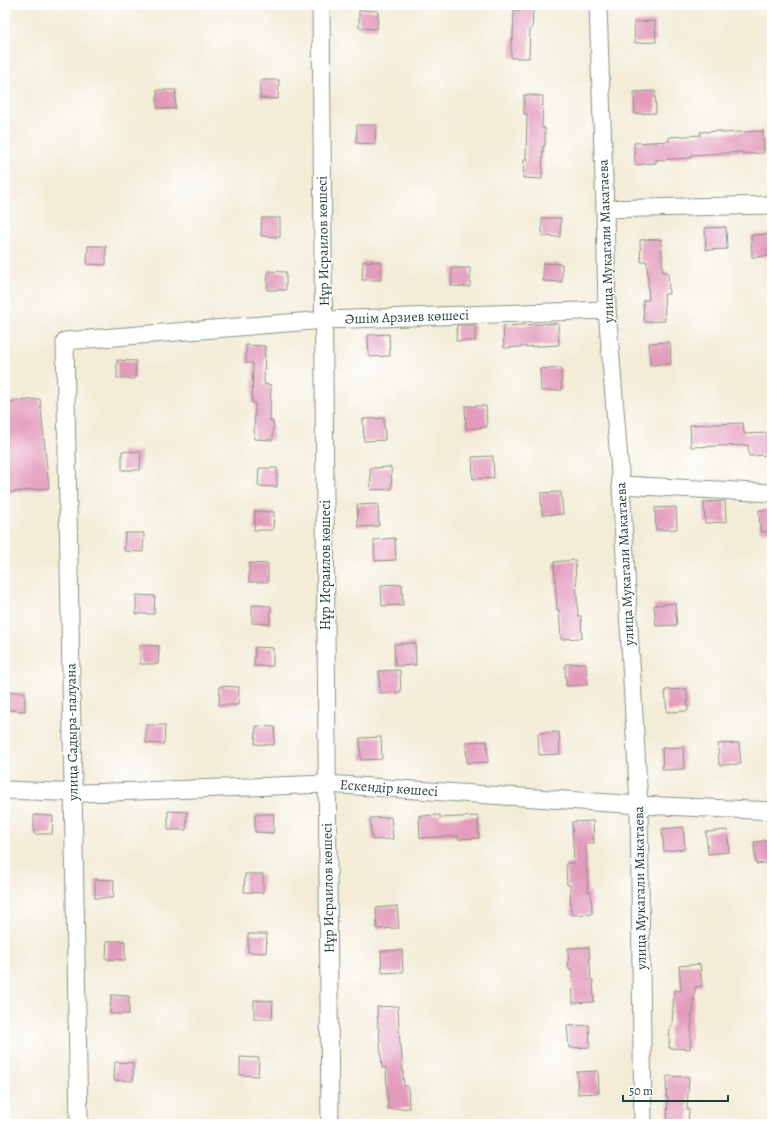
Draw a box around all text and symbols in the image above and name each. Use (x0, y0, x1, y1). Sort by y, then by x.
street label: улица Мукагали Макатаева (594, 158, 618, 324)
street label: Нұр Исраилов көшесі (312, 176, 334, 306)
street label: Әшім Арзиев көшесі (345, 305, 469, 329)
street label: улица Мукагали Макатаева (611, 481, 639, 647)
street label: Нұр Исраилов көшесі (316, 500, 335, 630)
street label: улица Садыра-палуана (61, 662, 83, 802)
street label: Ескендір көшесі (339, 775, 439, 801)
street label: улица Мукагали Макатаева (629, 805, 651, 971)
street label: Нұр Исраилов көшесі (317, 823, 339, 953)
scale bar (623, 1077, 728, 1103)
text: 50 m (629, 1083, 653, 1099)

